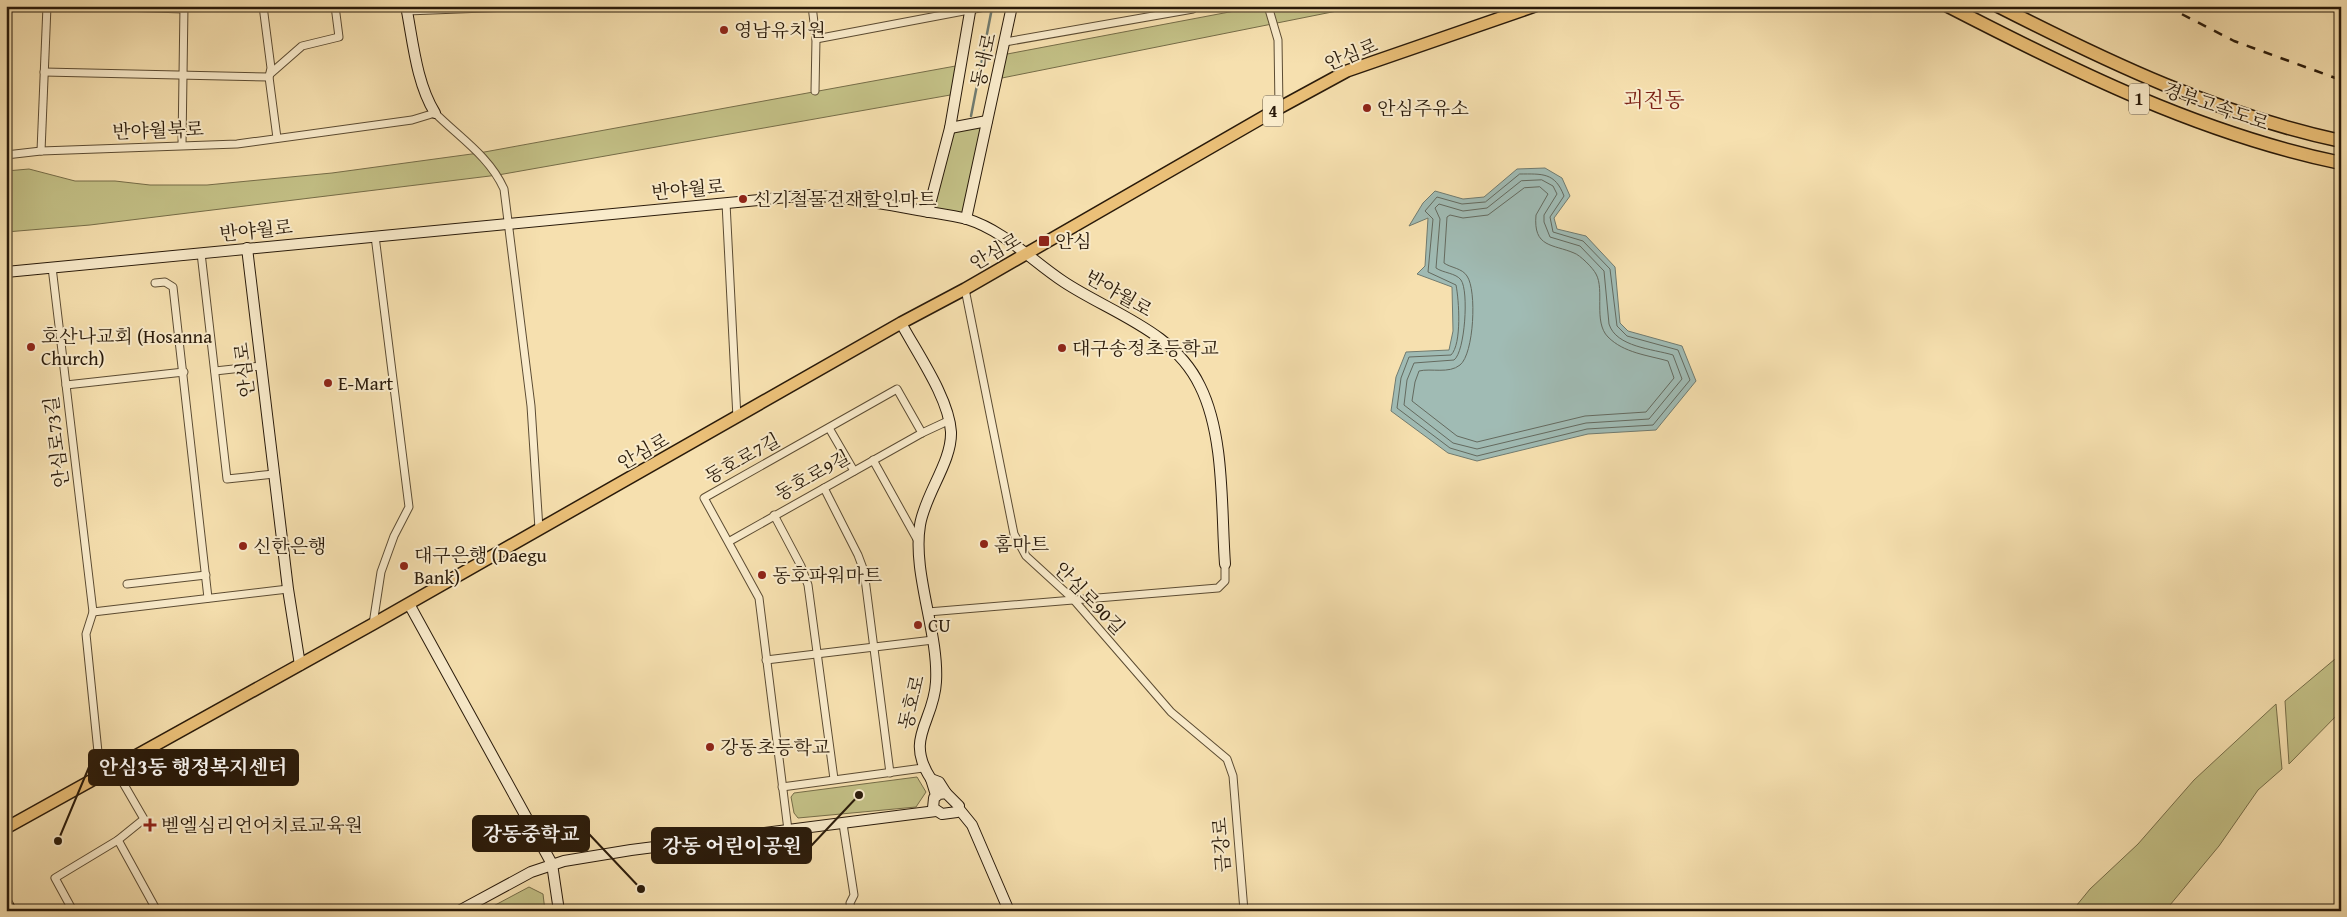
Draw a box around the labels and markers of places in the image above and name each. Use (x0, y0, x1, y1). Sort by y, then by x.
place label: 영남유치원 (734, 16, 826, 44)
marker: 영남유치원 (718, 24, 730, 36)
place label: 안심주유소 (1377, 94, 1469, 122)
marker: 안심주유소 (1361, 102, 1373, 114)
place label: 신기철물건재할인마트 (753, 185, 937, 213)
marker: 신기철물건재할인마트 (737, 193, 749, 205)
place label: 안심 (1055, 227, 1092, 255)
marker: 안심 (1037, 234, 1051, 248)
place label: 호산나교회 (Hosanna Church) (41, 322, 212, 372)
place label: 대구송정초등학교 (1072, 334, 1219, 362)
marker: 호산나교회 (Hosanna Church) (25, 341, 37, 353)
marker: 대구송정초등학교 (1056, 342, 1068, 354)
place label: E-Mart (338, 369, 394, 397)
marker: E-Mart (322, 377, 334, 389)
place label: 홈마트 (994, 530, 1049, 558)
place label: 신한은행 (253, 532, 326, 560)
marker: 홈마트 (978, 538, 990, 550)
marker: 신한은행 (237, 540, 249, 552)
place label: 대구은행 (Daegu Bank) (414, 541, 548, 591)
marker: 대구은행 (Daegu Bank) (398, 560, 410, 572)
place label: 동호파워마트 (772, 561, 882, 589)
marker: 동호파워마트 (756, 569, 768, 581)
place label: CU (928, 611, 951, 639)
marker: CU (912, 619, 924, 631)
place label: 강동초등학교 (720, 733, 830, 761)
marker: 강동초등학교 (704, 741, 716, 753)
callout: 안심3동 행정복지센터 (89, 750, 298, 785)
place label: 벧엘심리언어치료교육원 (161, 811, 363, 839)
callout: 강동중학교 (473, 816, 589, 851)
marker: 벧엘심리언어치료교육원 (143, 818, 157, 832)
callout: 강동 어린이공원 (652, 828, 811, 863)

